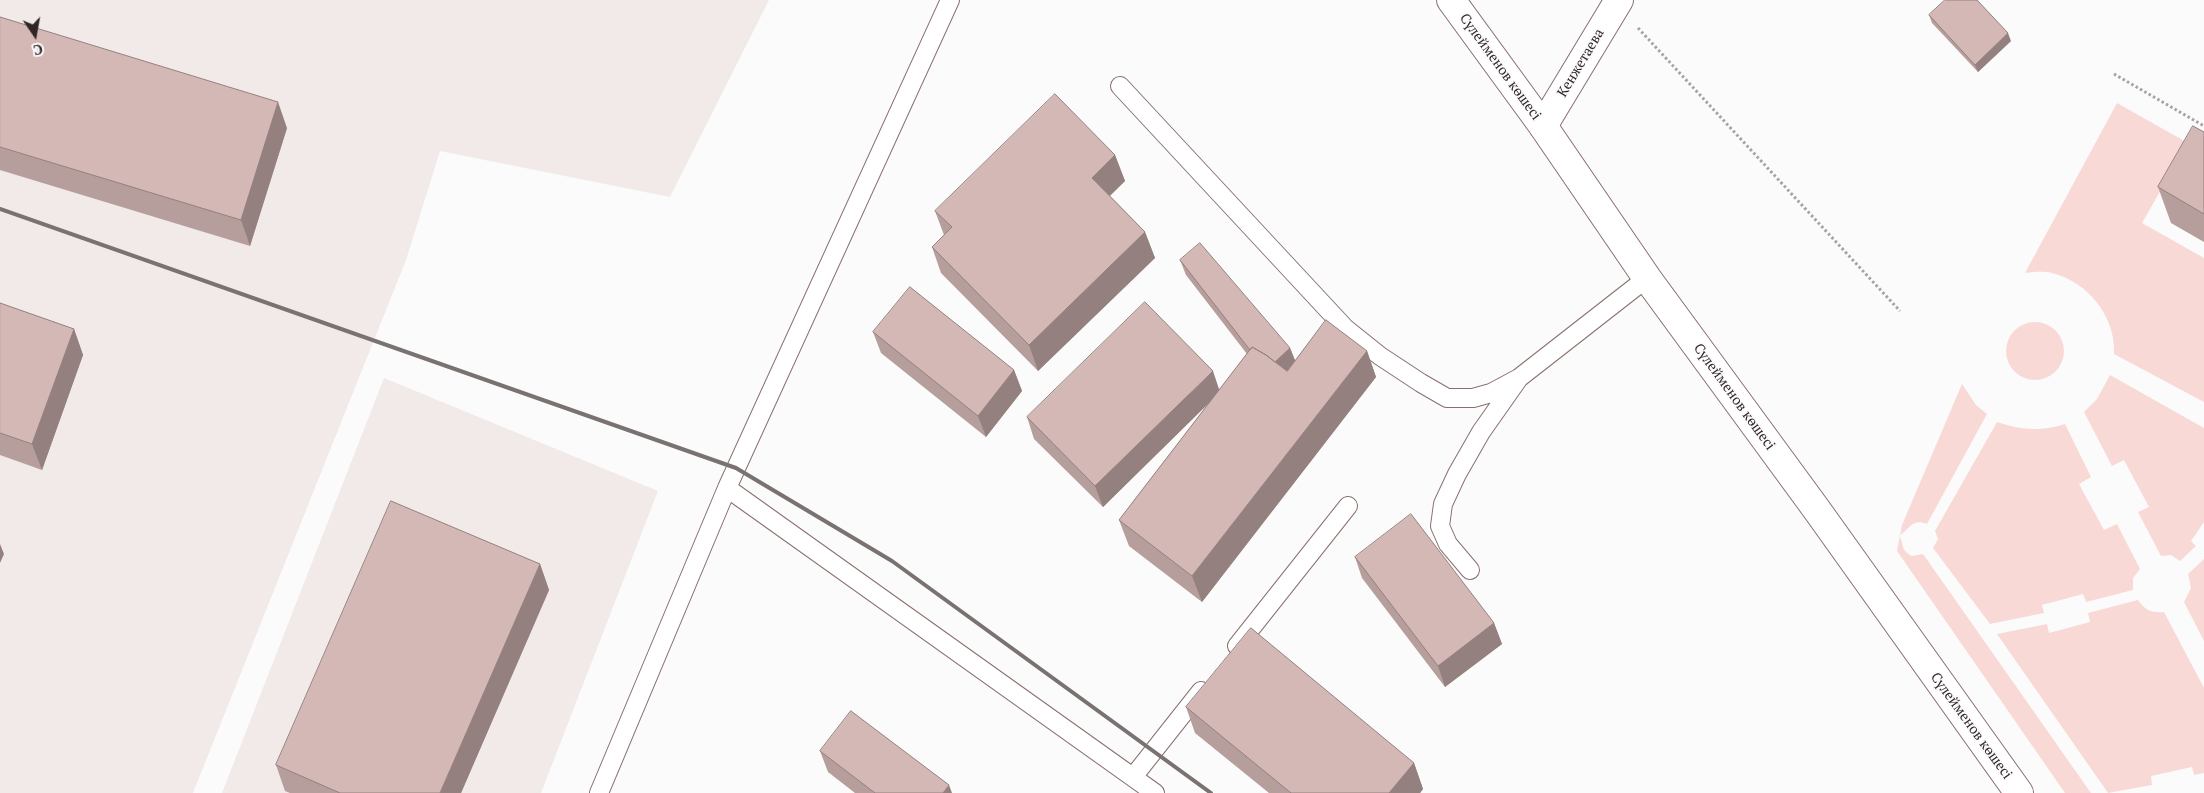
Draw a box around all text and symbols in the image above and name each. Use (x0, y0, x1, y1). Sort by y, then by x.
north arrow (10, 10, 60, 60)
street label: Сүлейменов көшесі (1456, 10, 1544, 124)
street label: Кенжетаева (1554, 26, 1608, 100)
text: С (32, 40, 45, 60)
street label: Сүлейменов көшесі (1690, 340, 1778, 454)
street label: Сүлейменов көшесі (1927, 669, 2015, 783)

